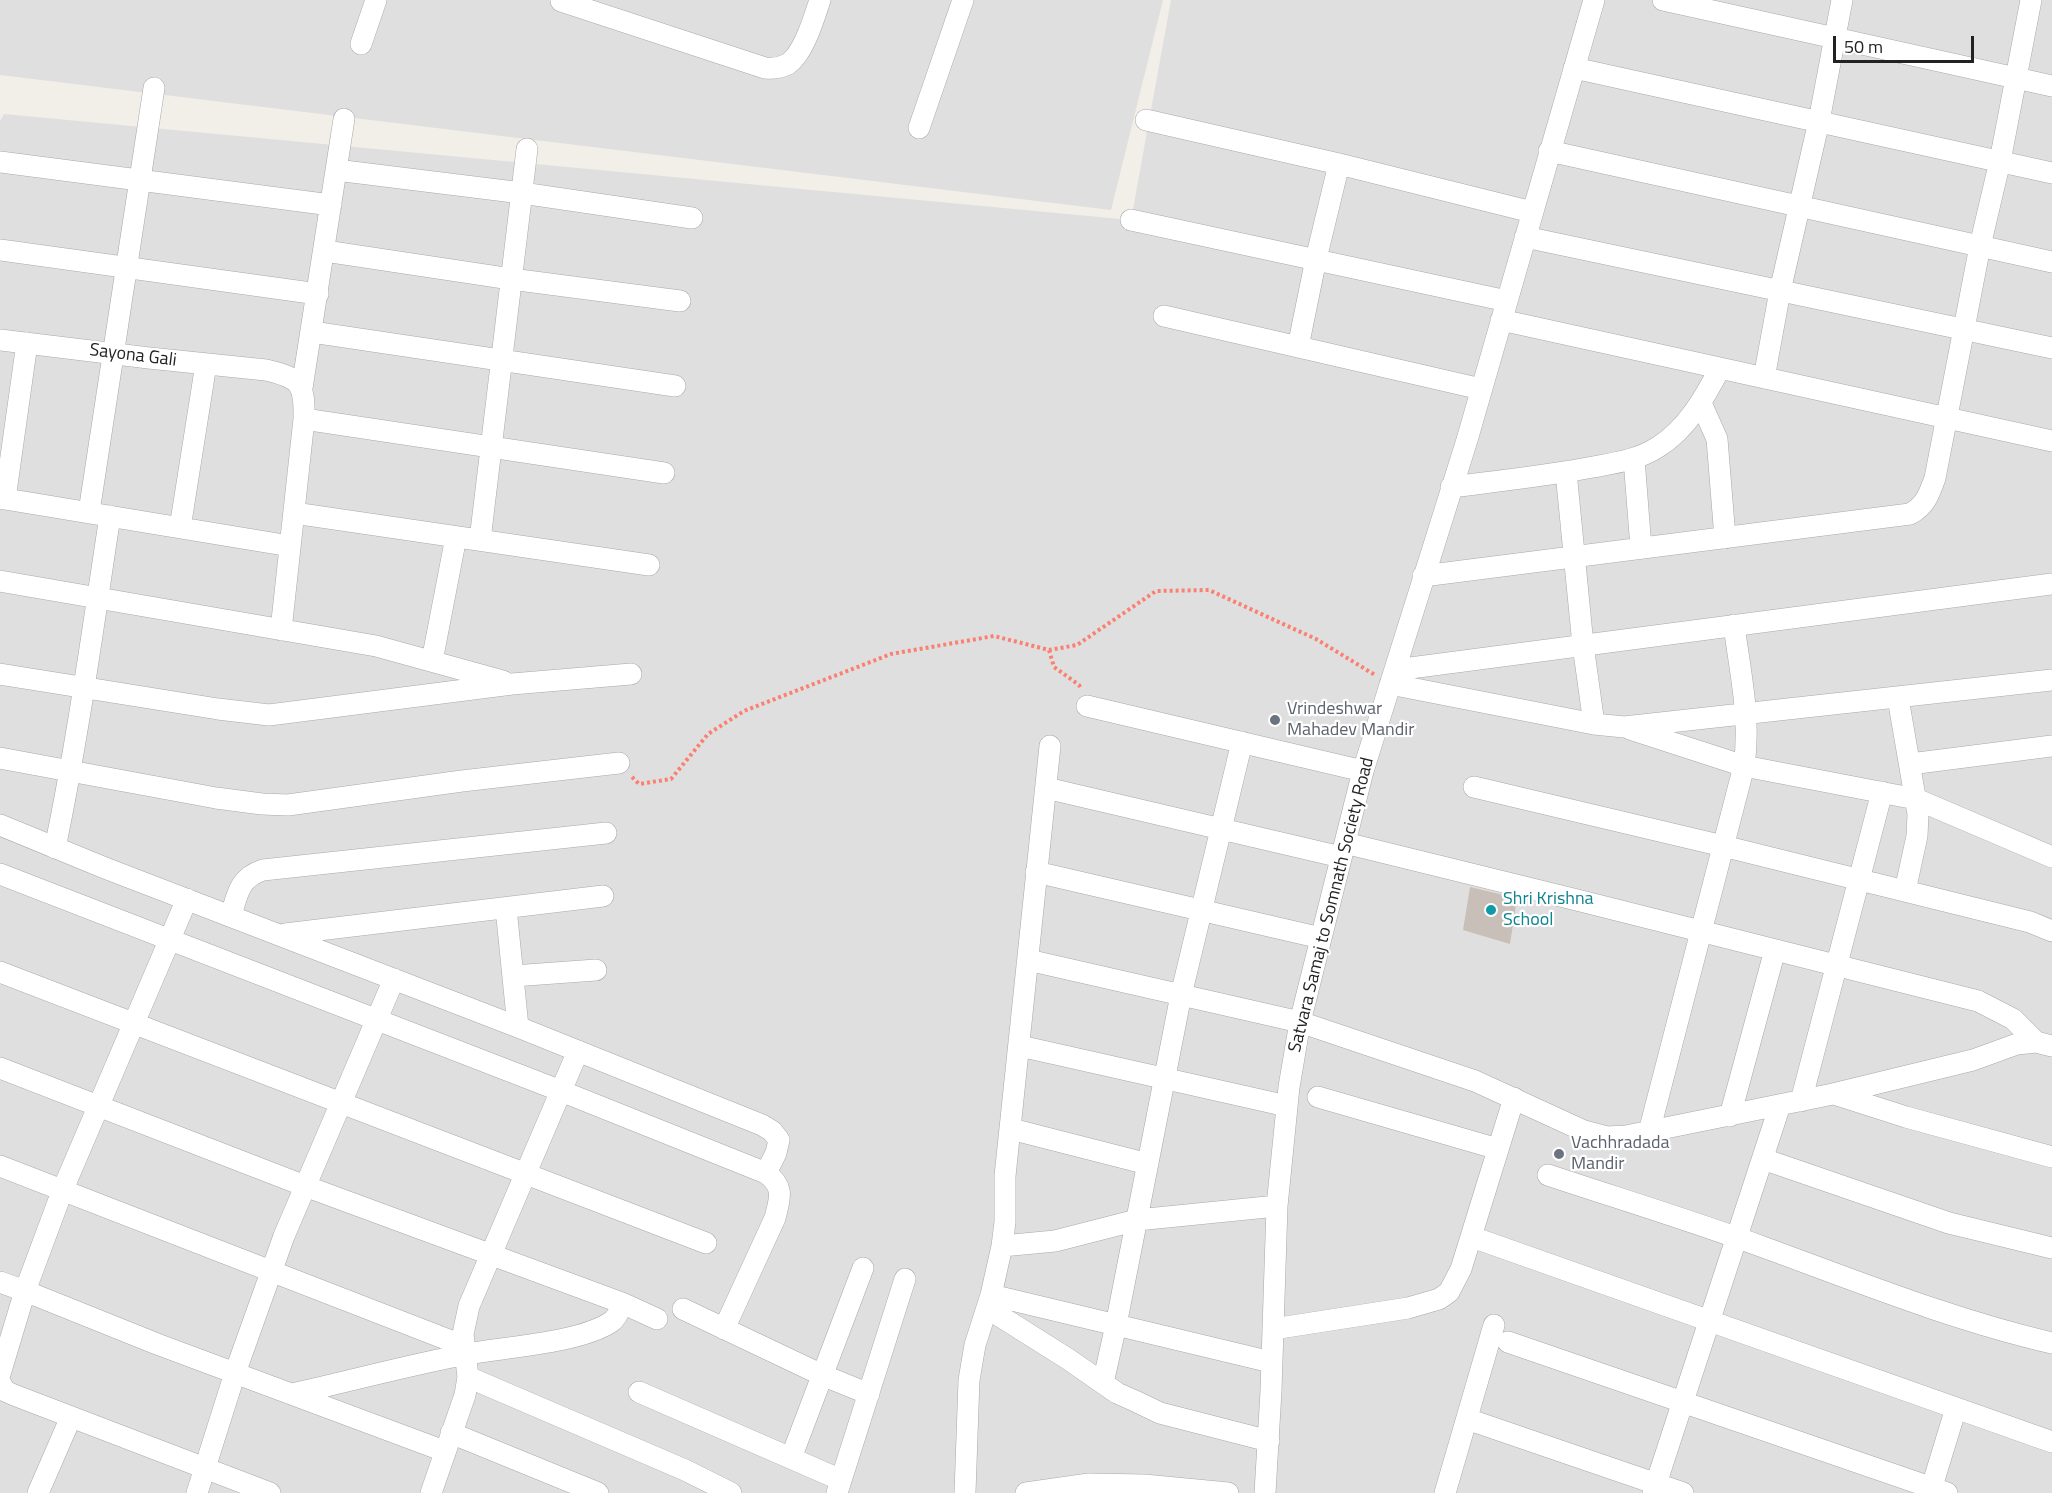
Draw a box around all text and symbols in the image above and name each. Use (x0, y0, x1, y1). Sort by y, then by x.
scale bar (1836, 24, 1977, 62)
text: 50 m (1844, 33, 1883, 60)
street label: Sayona Gali (88, 340, 178, 372)
place label: Vrindeshwar Mahadev Mandir (1287, 699, 1414, 742)
marker: Vrindeshwar Mahadev Mandir (1268, 713, 1282, 727)
street label: Satvara Samaj to Somnath Society Road (1285, 755, 1379, 1055)
place label: Shri Krishna School (1503, 889, 1594, 932)
marker: Shri Krishna School (1484, 903, 1498, 917)
place label: Vachhradada Mandir (1571, 1133, 1670, 1176)
marker: Vachhradada Mandir (1552, 1147, 1566, 1161)

